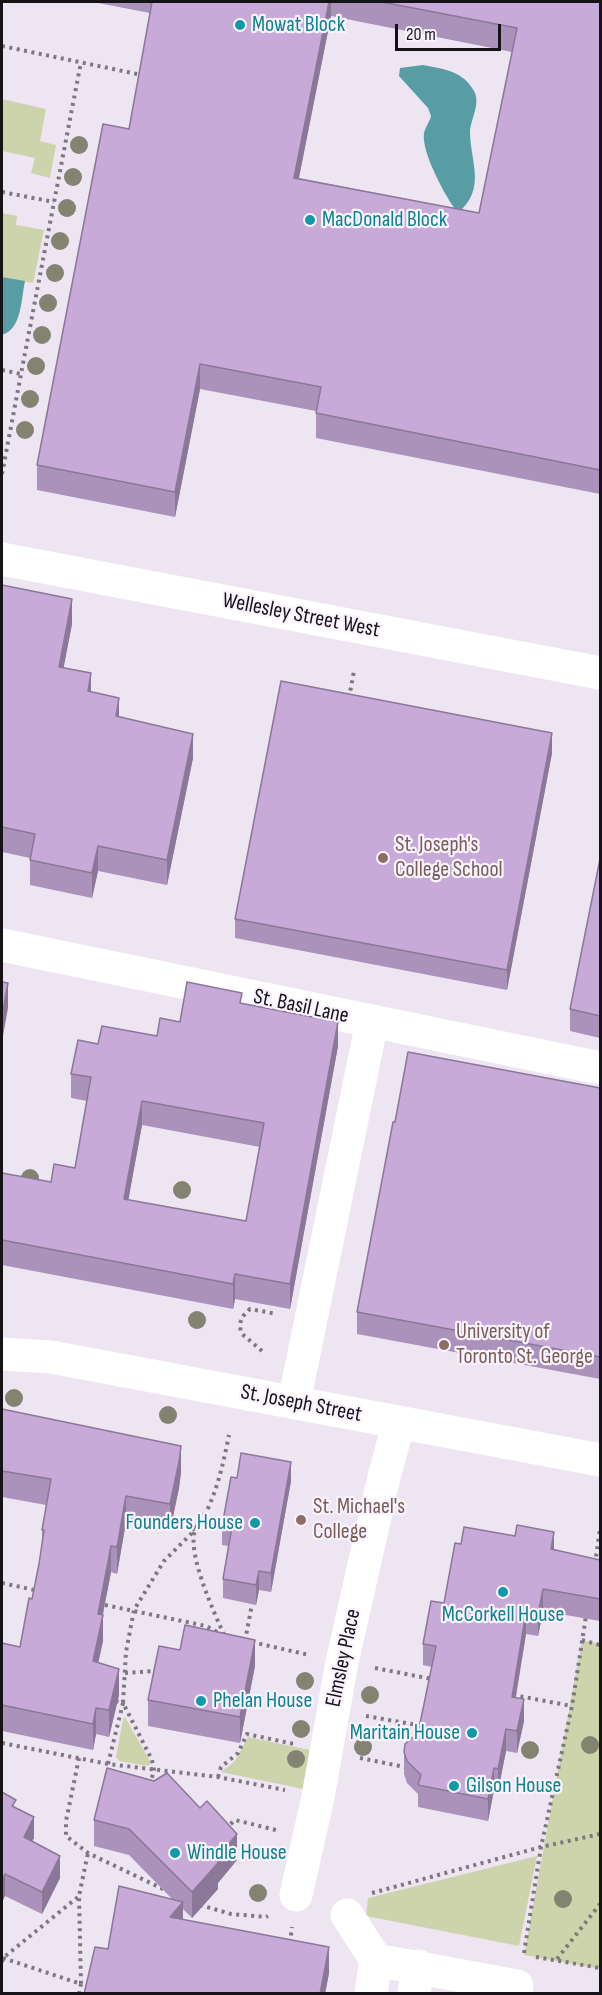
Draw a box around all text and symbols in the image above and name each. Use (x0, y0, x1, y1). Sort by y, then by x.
place label: Mowat Block (252, 12, 345, 38)
scale bar (398, 12, 504, 50)
marker: Mowat Block (233, 18, 247, 32)
text: 20 m (406, 24, 436, 45)
place label: MacDonald Block (322, 207, 447, 233)
marker: MacDonald Block (303, 213, 317, 227)
street label: Wellesley Street West (220, 588, 382, 644)
place label: St. Joseph's College School (395, 832, 503, 884)
marker: St. Joseph's College School (376, 851, 390, 865)
street label: St. Basil Lane (251, 984, 351, 1030)
place label: University of Toronto St. George (456, 1319, 593, 1370)
marker: University of Toronto St. George (437, 1338, 451, 1352)
street label: St. Joseph Street (238, 1379, 364, 1429)
place label: St. Michael's College (313, 1494, 405, 1546)
place label: Founders House (126, 1510, 243, 1536)
marker: St. Michael's College (294, 1513, 308, 1527)
marker: Founders House (248, 1516, 262, 1530)
marker: McCorkell House (496, 1585, 510, 1599)
place label: McCorkell House (442, 1602, 564, 1628)
street label: Elmsley Place (321, 1607, 367, 1709)
place label: Phelan House (213, 1688, 312, 1714)
marker: Phelan House (194, 1694, 208, 1708)
place label: Maritain House (350, 1720, 460, 1746)
marker: Maritain House (465, 1726, 479, 1740)
place label: Gilson House (466, 1773, 561, 1799)
marker: Gilson House (447, 1779, 461, 1793)
place label: Windle House (187, 1840, 287, 1866)
marker: Windle House (168, 1846, 182, 1860)

